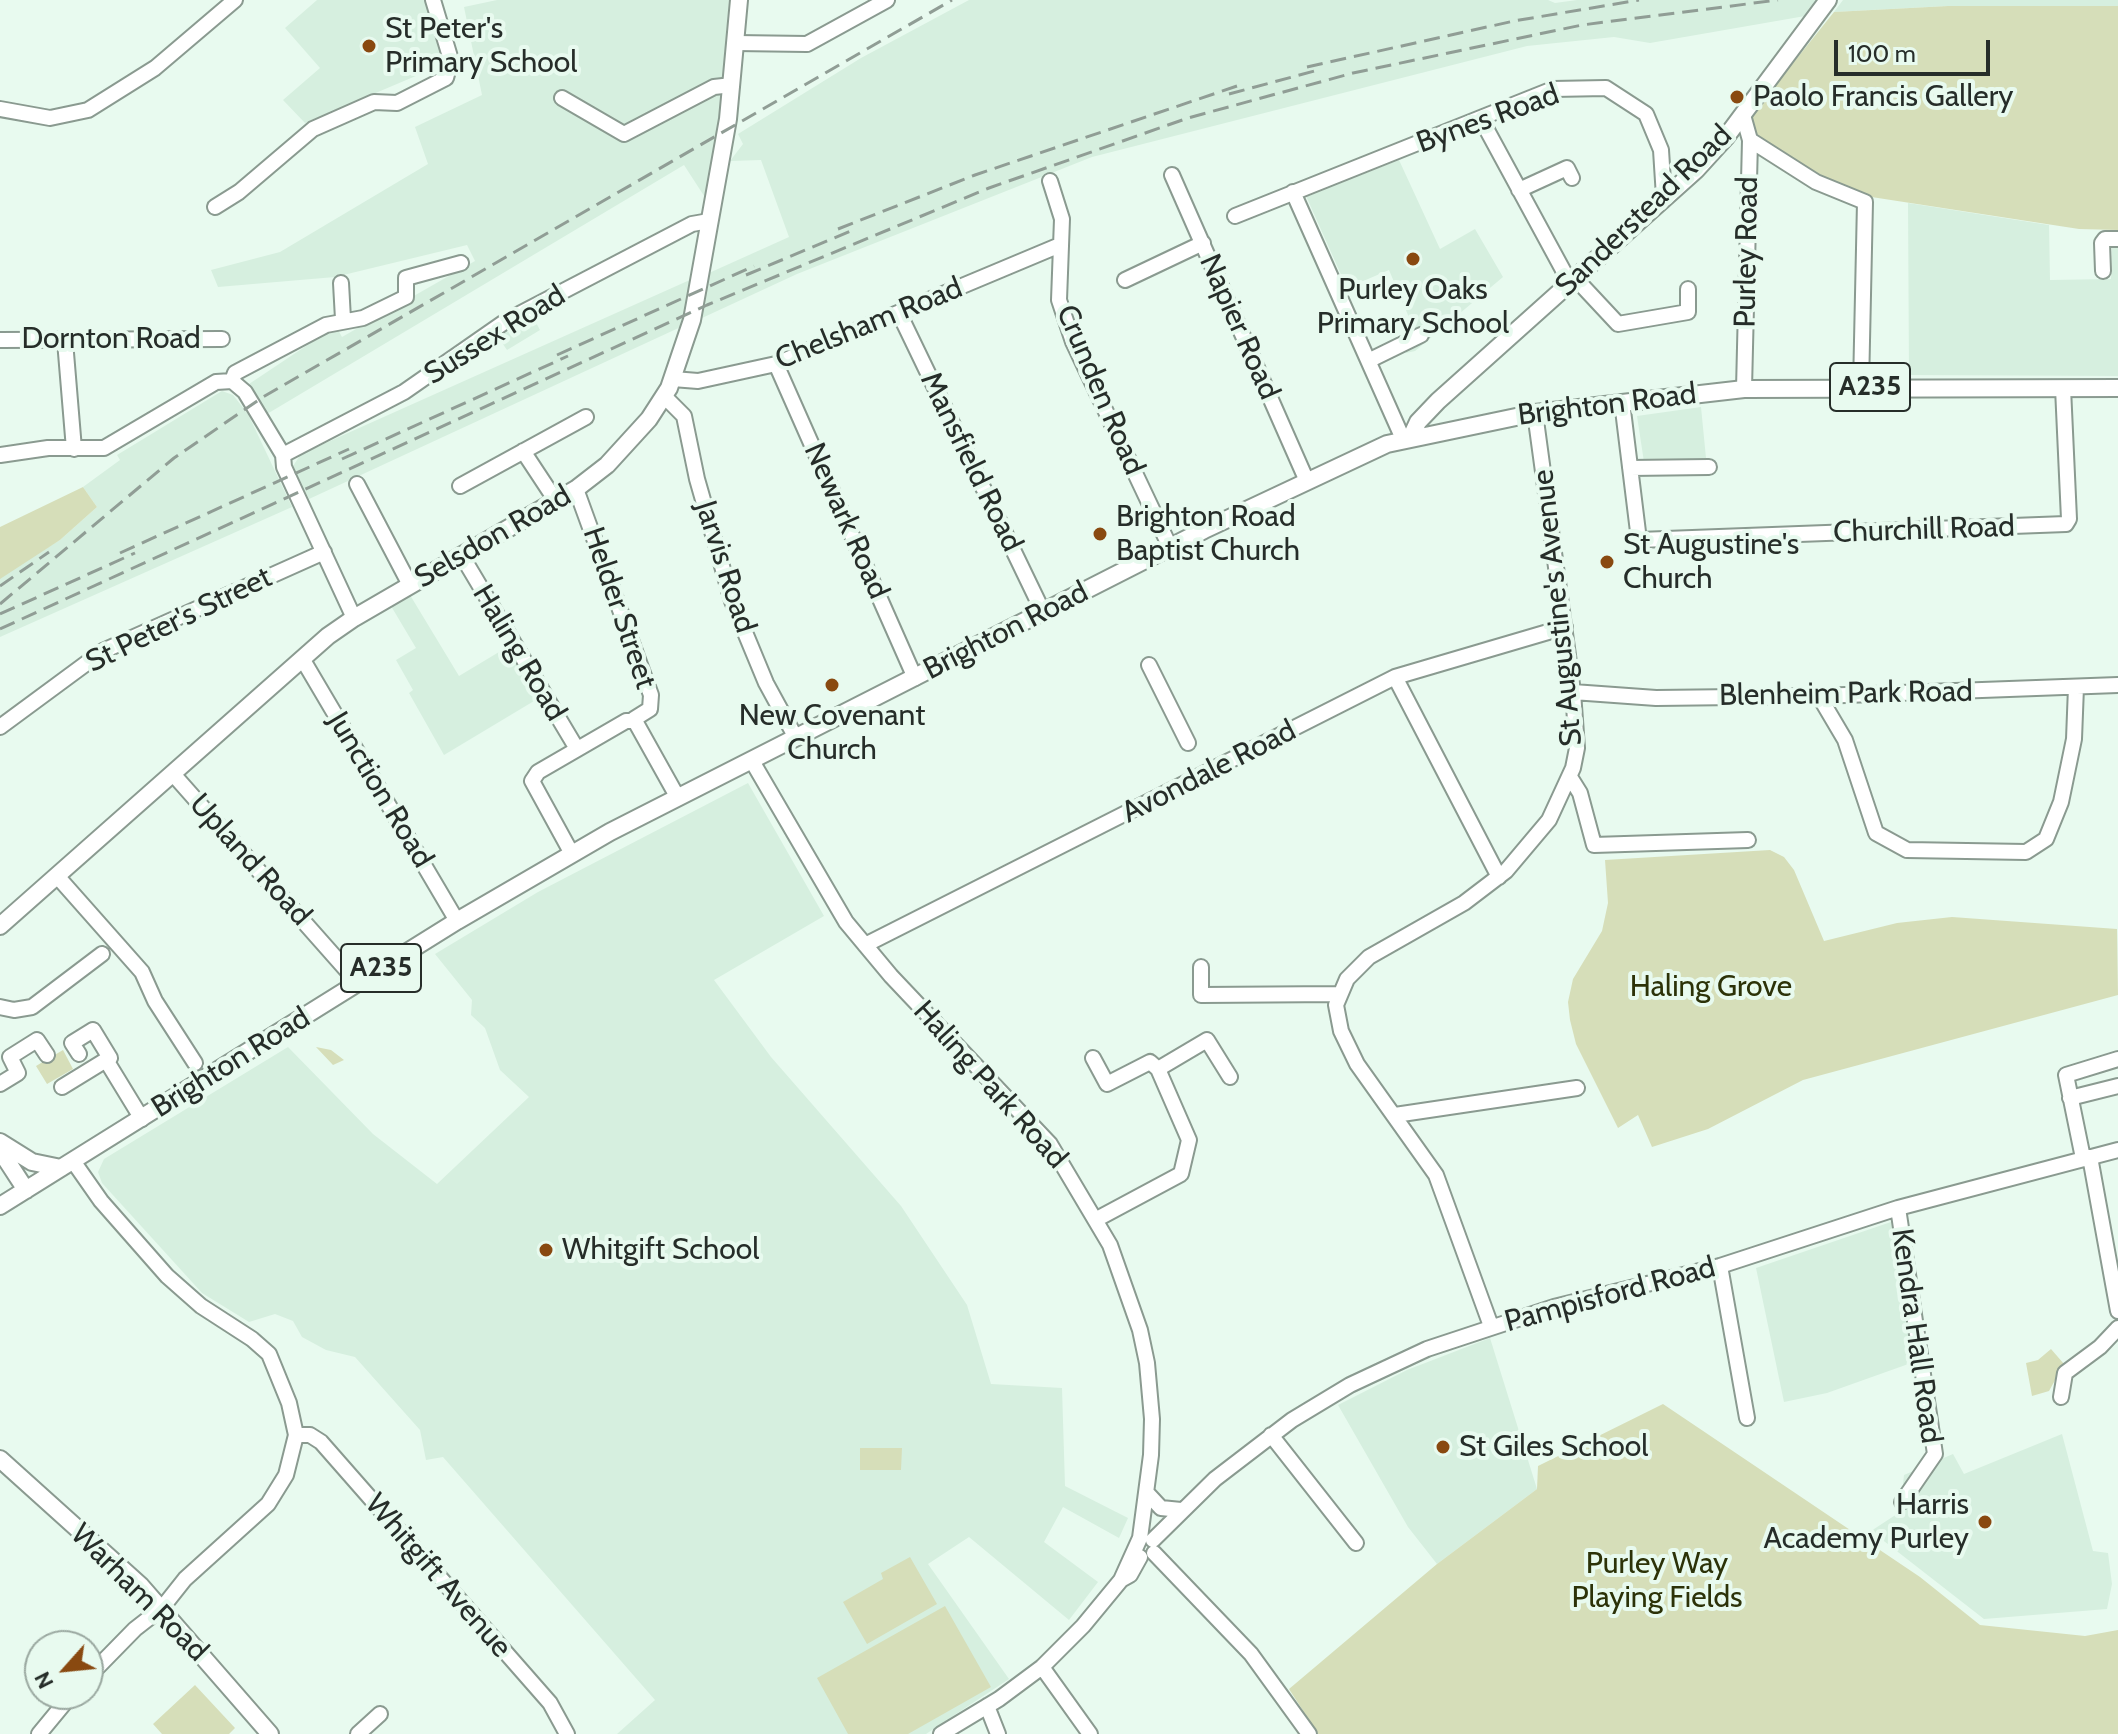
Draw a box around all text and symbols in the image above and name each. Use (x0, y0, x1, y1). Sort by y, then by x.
place label: St Peter's Primary School (385, 11, 577, 82)
scale bar (1838, 24, 1994, 74)
marker: St Peter's Primary School (360, 37, 378, 55)
text: 100 m (1848, 39, 1916, 68)
street label: Bynes Road (1412, 77, 1564, 161)
place label: Paolo Francis Gallery (1753, 79, 2013, 115)
marker: Paolo Francis Gallery (1728, 88, 1746, 106)
street label: Sanderstead Road (1548, 118, 1740, 304)
street label: Purley Road (1728, 176, 1766, 328)
street label: Napier Road (1191, 249, 1287, 405)
marker: Purley Oaks Primary School (1404, 250, 1422, 268)
street label: Chelsham Road (770, 270, 968, 378)
place label: Purley Oaks Primary School (1317, 272, 1509, 342)
street label: Sussex Road (418, 278, 572, 392)
street label: Crunden Road (1048, 300, 1152, 480)
street label: Dornton Road (21, 321, 201, 357)
road number: A235 (1830, 363, 1910, 411)
street label: Mansfield Road (912, 367, 1030, 557)
street label: Brighton Road (1516, 376, 1698, 434)
street label: Newark Road (796, 437, 896, 605)
street label: St Augustine's Avenue (1526, 468, 1590, 748)
street label: Selsdon Road (409, 478, 577, 596)
street label: Jarvis Road (687, 496, 763, 638)
place label: Brighton Road Baptist Church (1116, 499, 1300, 570)
street label: Churchill Road (1833, 509, 2015, 551)
street label: Helder Street (575, 523, 663, 693)
marker: Brighton Road Baptist Church (1091, 525, 1109, 543)
place label: St Augustine's Church (1623, 527, 1799, 598)
marker: St Augustine's Church (1598, 553, 1616, 571)
street label: St Peter's Street (80, 560, 278, 680)
street label: Brighton Road (918, 574, 1094, 688)
street label: Haling Road (464, 578, 574, 728)
street label: Blenheim Park Road (1719, 674, 1973, 714)
marker: New Covenant Church (823, 676, 841, 694)
place label: New Covenant Church (739, 698, 925, 768)
street label: Junction Road (320, 706, 440, 874)
street label: Avondale Road (1116, 713, 1302, 831)
street label: Upland Road (182, 787, 318, 933)
road number: A235 (341, 944, 421, 992)
park label: Haling Grove (1630, 969, 1792, 1005)
street label: Haling Park Road (905, 994, 1075, 1176)
street label: Brighton Road (145, 1000, 317, 1126)
street label: Kendra Hall Road (1883, 1226, 1949, 1446)
place label: Whitgift School (562, 1232, 759, 1268)
marker: Whitgift School (537, 1241, 555, 1259)
street label: Pampisford Road (1501, 1250, 1719, 1340)
place label: St Giles School (1459, 1429, 1648, 1465)
marker: St Giles School (1434, 1438, 1452, 1456)
street label: Whitgift Avenue (357, 1487, 519, 1665)
place label: Harris Academy Purley (1764, 1487, 1969, 1558)
marker: Harris Academy Purley (1976, 1513, 1994, 1531)
street label: Warham Road (63, 1517, 215, 1669)
park label: Purley Way Playing Fields (1571, 1546, 1743, 1616)
north arrow (24, 1630, 104, 1710)
text: N (28, 1667, 60, 1693)

